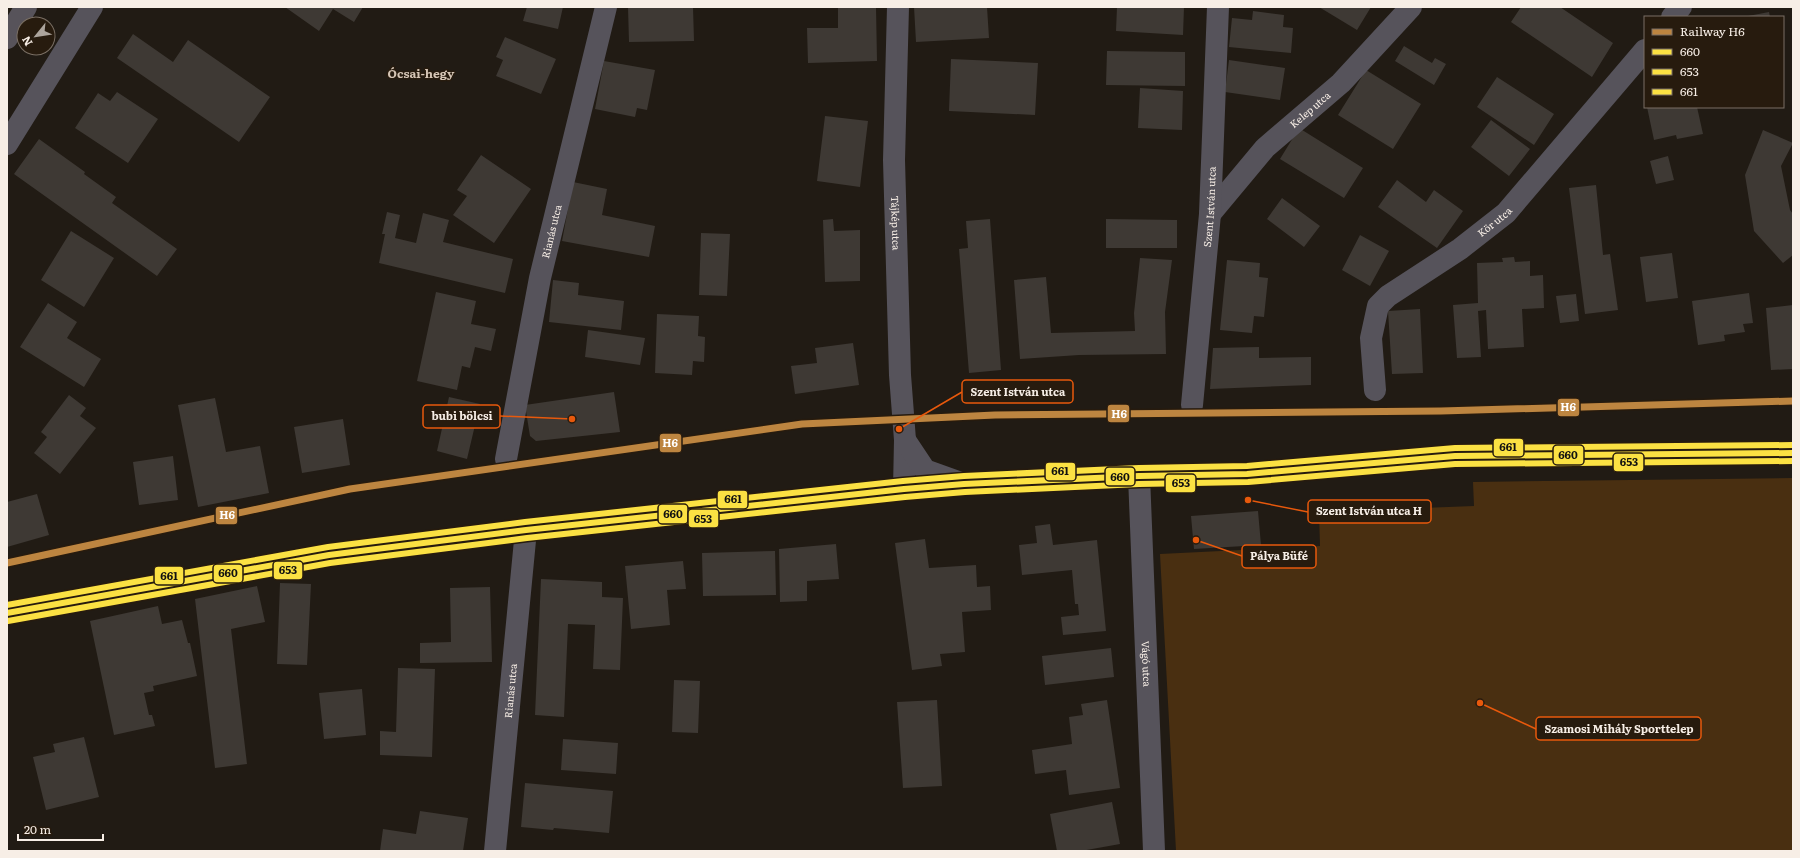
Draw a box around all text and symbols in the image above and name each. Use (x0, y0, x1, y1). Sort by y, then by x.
north arrow (16, 16, 56, 56)
legend (1644, 16, 1784, 108)
text: Railway H6 (1680, 22, 1745, 40)
text: N (17, 34, 36, 49)
text: 660 (1680, 42, 1700, 60)
text: 653 (1680, 62, 1699, 80)
district label: Ócsai-hegy (388, 64, 455, 82)
text: 661 (1680, 82, 1698, 100)
street label: Kelep utca (1286, 87, 1334, 131)
street label: Szent István utca (1199, 165, 1219, 248)
street label: Tájkép utca (888, 195, 905, 251)
street label: Rianás utca (537, 202, 565, 260)
street label: Kör utca (1474, 203, 1515, 240)
callout: Szent István utca (962, 380, 1073, 403)
text: Szent István utca (971, 383, 1066, 399)
line badge: H6 (1557, 398, 1580, 417)
text: H6 (1560, 398, 1576, 414)
line badge: H6 (1107, 404, 1130, 423)
callout: bubi bölcsi (423, 405, 500, 428)
text: H6 (1111, 405, 1127, 421)
text: bubi bölcsi (432, 407, 492, 423)
line badge: H6 (659, 433, 682, 453)
text: H6 (662, 434, 678, 450)
line badge: 661 (1493, 438, 1524, 457)
text: 661 (1499, 438, 1517, 454)
line badge: 660 (1553, 445, 1584, 465)
text: 660 (1558, 446, 1578, 462)
line badge: 653 (1613, 453, 1644, 472)
text: 653 (1620, 453, 1638, 469)
line badge: 661 (1045, 462, 1076, 481)
text: 661 (1051, 462, 1069, 478)
line badge: 660 (1105, 467, 1135, 486)
text: 660 (1110, 468, 1130, 484)
line badge: 653 (1165, 474, 1196, 493)
text: 653 (1172, 474, 1190, 490)
line badge: 661 (717, 490, 748, 509)
text: 661 (724, 490, 742, 506)
callout: Szent István utca H (1308, 500, 1431, 523)
text: Szent István utca H (1316, 502, 1422, 518)
line badge: 660 (658, 504, 688, 524)
text: 660 (663, 505, 683, 521)
line badge: H6 (215, 506, 238, 525)
text: H6 (219, 506, 235, 522)
line badge: 653 (688, 509, 719, 528)
text: 653 (694, 510, 712, 526)
callout: Pálya Büfé (1242, 545, 1316, 568)
text: Pálya Büfé (1250, 547, 1308, 563)
line badge: 653 (273, 561, 303, 580)
text: 653 (279, 561, 297, 577)
line badge: 660 (213, 564, 243, 583)
text: 660 (218, 564, 238, 580)
line badge: 661 (154, 566, 184, 585)
text: 661 (160, 567, 178, 583)
street label: Vágó utca (1139, 641, 1155, 688)
street label: Rianás utca (500, 662, 520, 719)
callout: Szamosi Mihály Sporttelep (1536, 717, 1701, 740)
text: Szamosi Mihály Sporttelep (1544, 720, 1694, 736)
scale bar (18, 816, 103, 842)
text: 20 m (24, 820, 51, 838)

